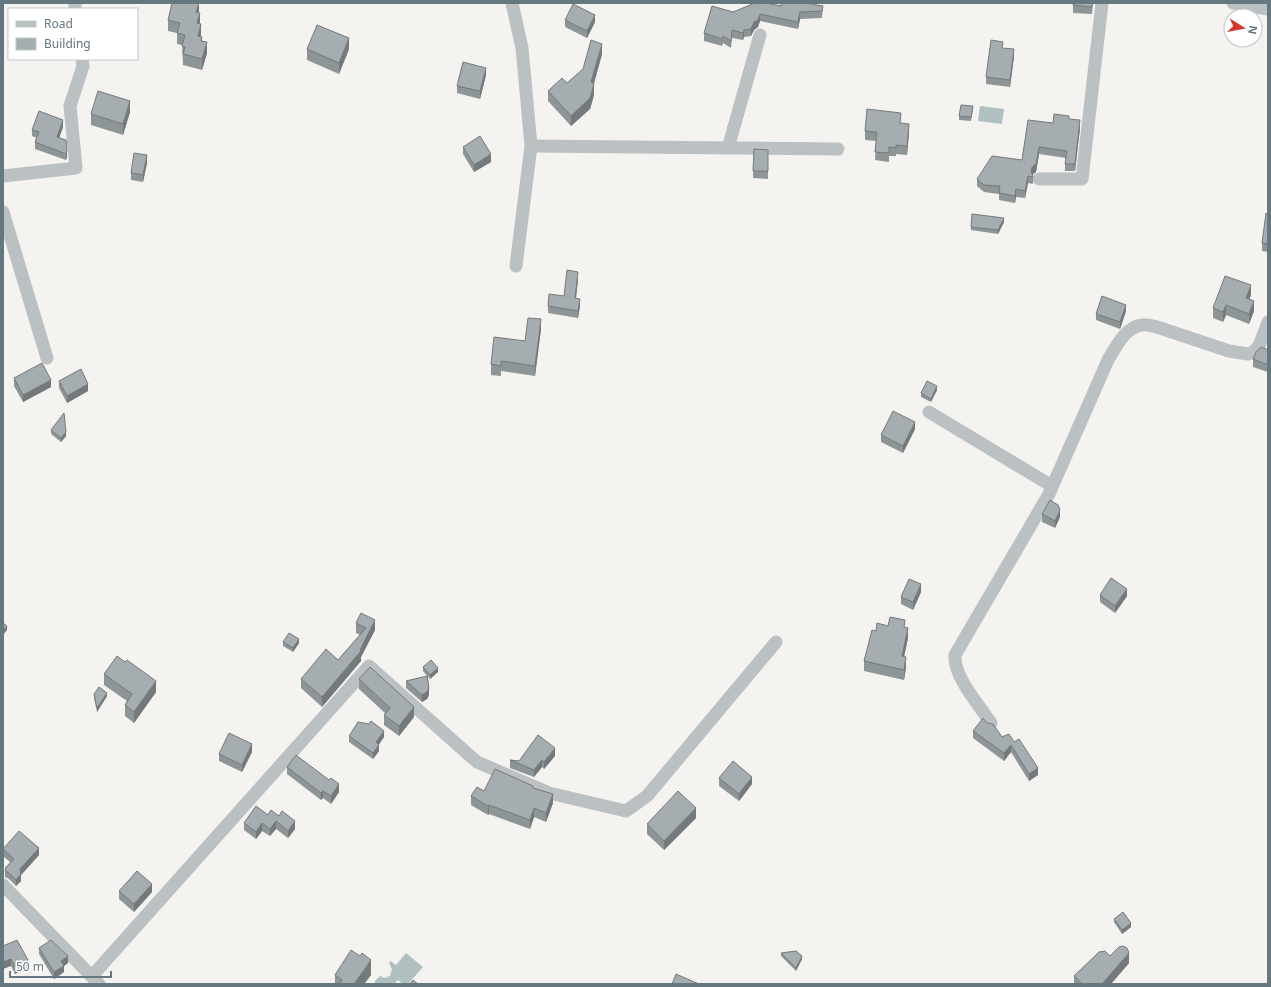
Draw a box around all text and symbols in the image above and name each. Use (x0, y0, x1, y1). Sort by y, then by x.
legend (8, 8, 138, 60)
north arrow (1223, 8, 1263, 48)
text: Road (44, 15, 73, 32)
text: N (1245, 24, 1262, 36)
text: Building (44, 35, 91, 52)
scale bar (10, 953, 111, 979)
text: 50 m (16, 958, 44, 975)

